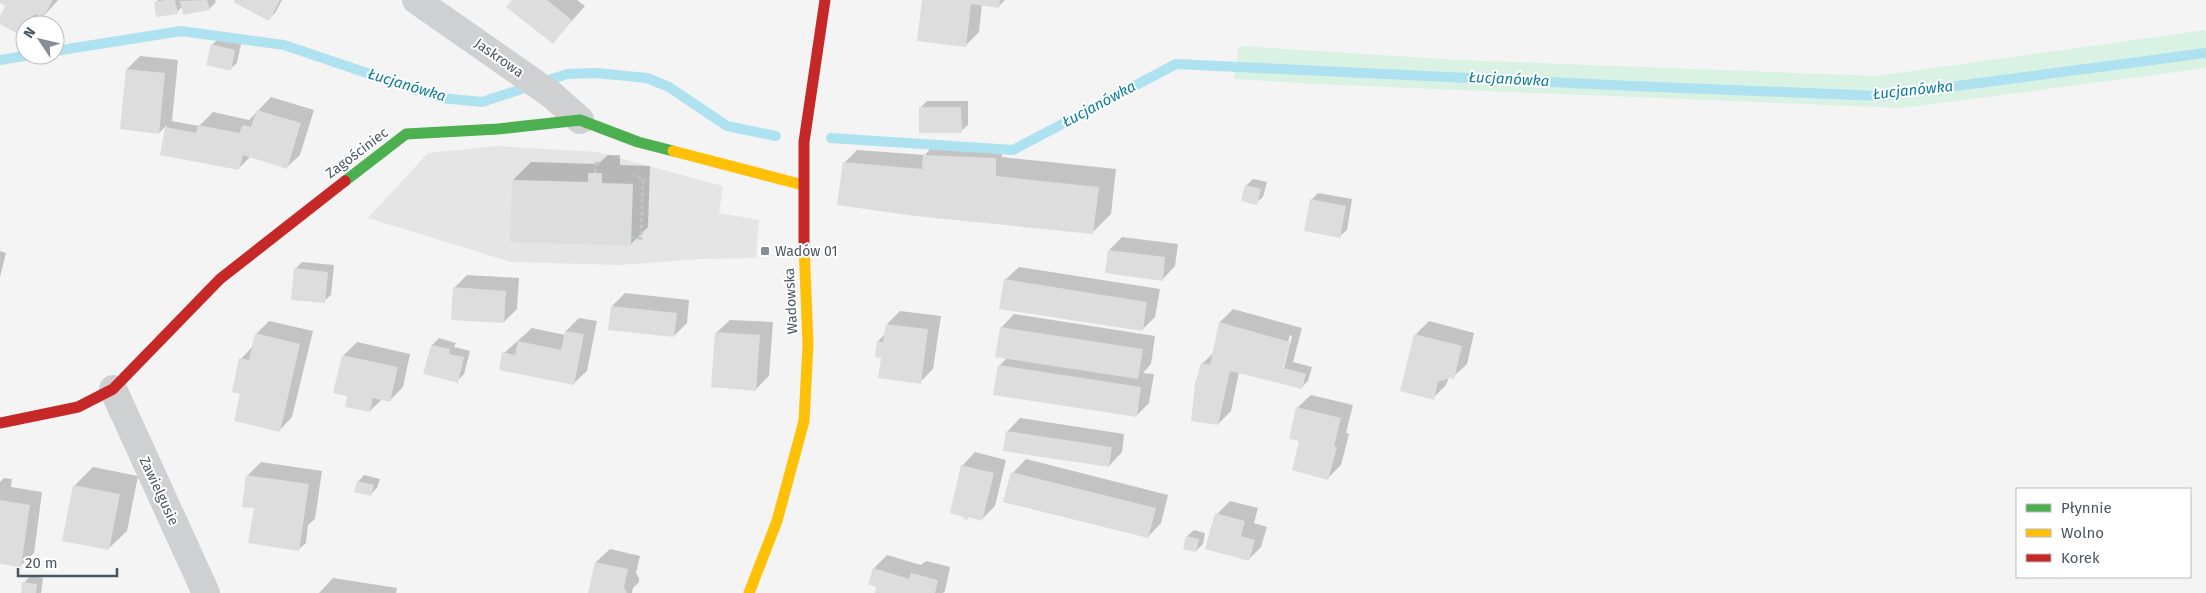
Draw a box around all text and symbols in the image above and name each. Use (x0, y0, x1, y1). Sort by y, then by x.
north arrow (15, 15, 65, 65)
text: N (20, 24, 39, 42)
street label: Jaskrowa (471, 35, 527, 81)
water label: Łucjanówka (366, 65, 448, 105)
water label: Łucjanówka (1468, 68, 1550, 90)
water label: Łucjanówka (1059, 77, 1139, 131)
water label: Łucjanówka (1872, 77, 1954, 103)
street label: Zagościniec (323, 124, 392, 182)
place label: Wadów 01 (775, 243, 838, 260)
marker: Wadów 01 (759, 245, 771, 257)
street label: Wadowska (781, 267, 801, 335)
street label: Zawielgusie (136, 454, 182, 528)
legend (2016, 488, 2191, 578)
text: Płynnie (2061, 499, 2112, 517)
text: Wolno (2061, 524, 2104, 542)
scale bar (18, 546, 116, 578)
text: Korek (2061, 549, 2100, 567)
text: 20 m (25, 554, 58, 572)

